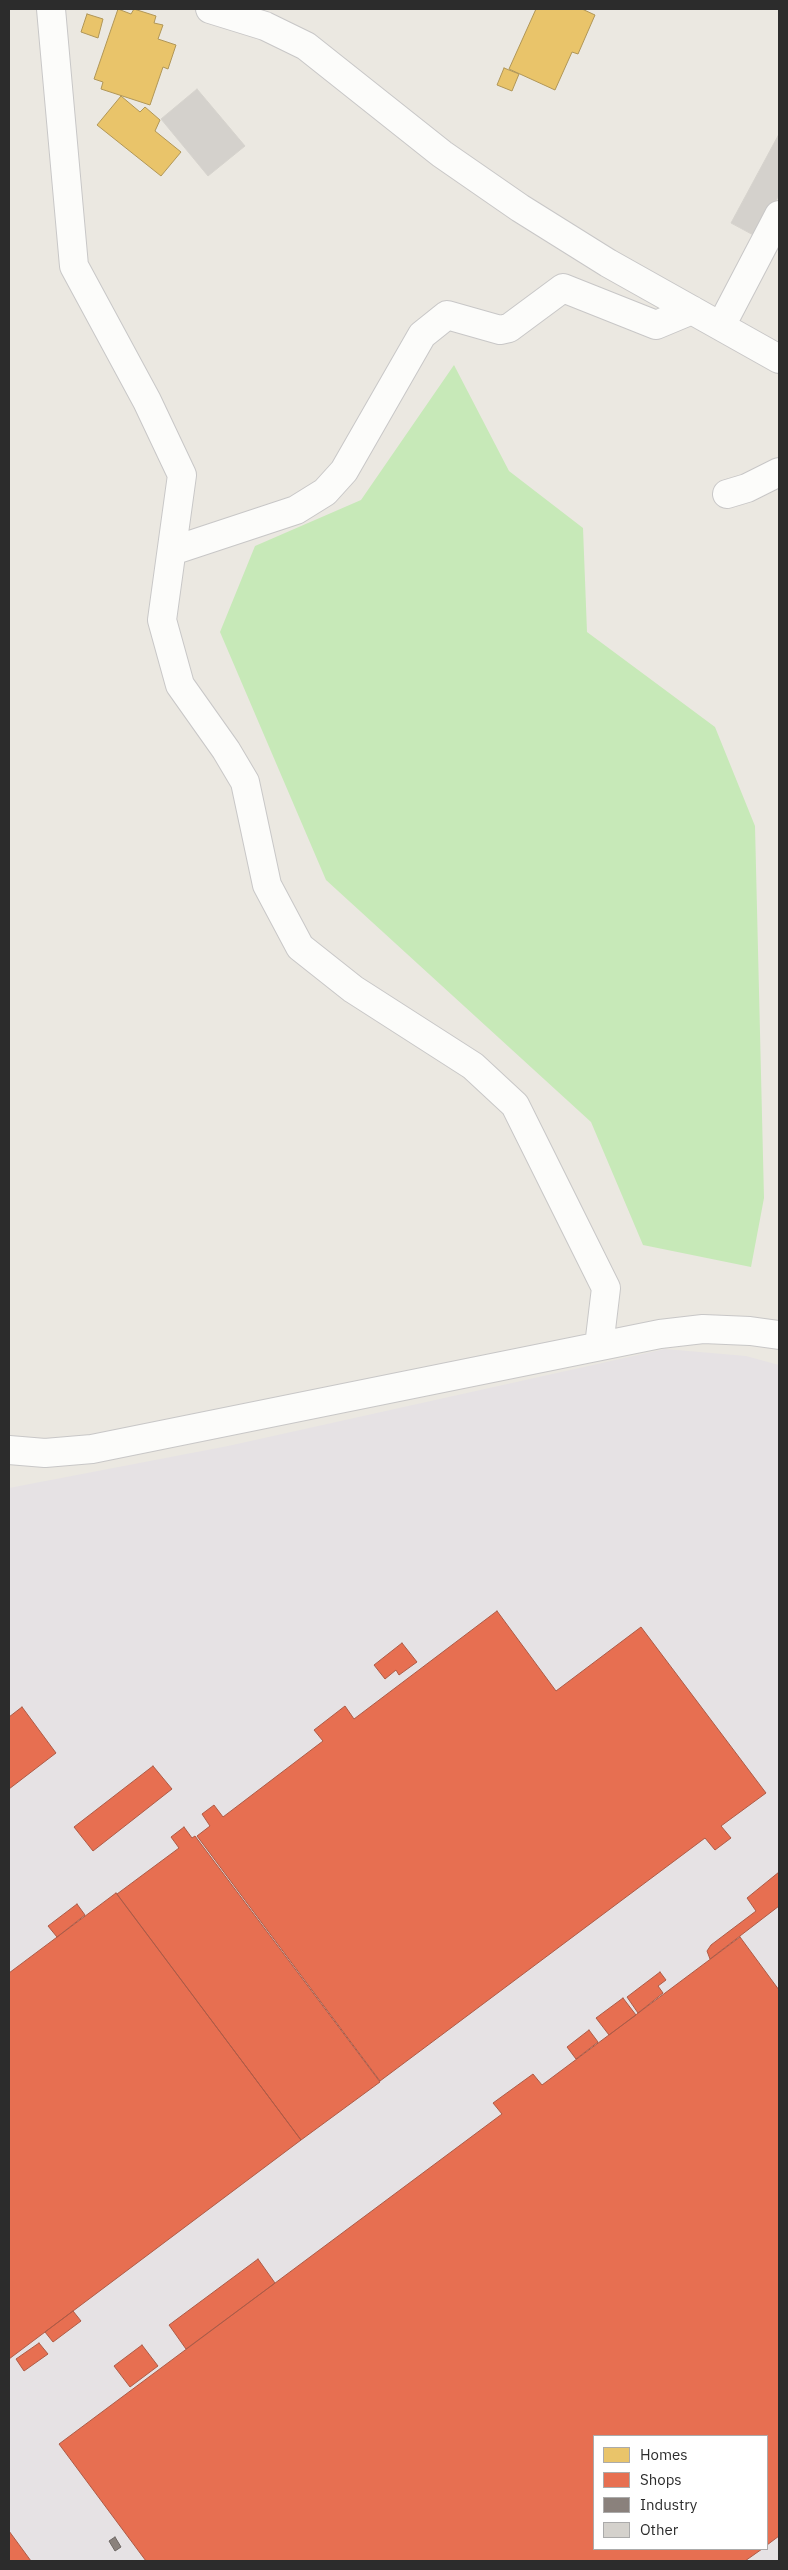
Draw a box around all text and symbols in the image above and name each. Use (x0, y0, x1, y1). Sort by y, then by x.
legend (593, 2435, 768, 2550)
text: Homes (640, 2445, 688, 2464)
text: Shops (640, 2470, 682, 2489)
text: Industry (640, 2495, 697, 2514)
text: Other (640, 2520, 678, 2539)

